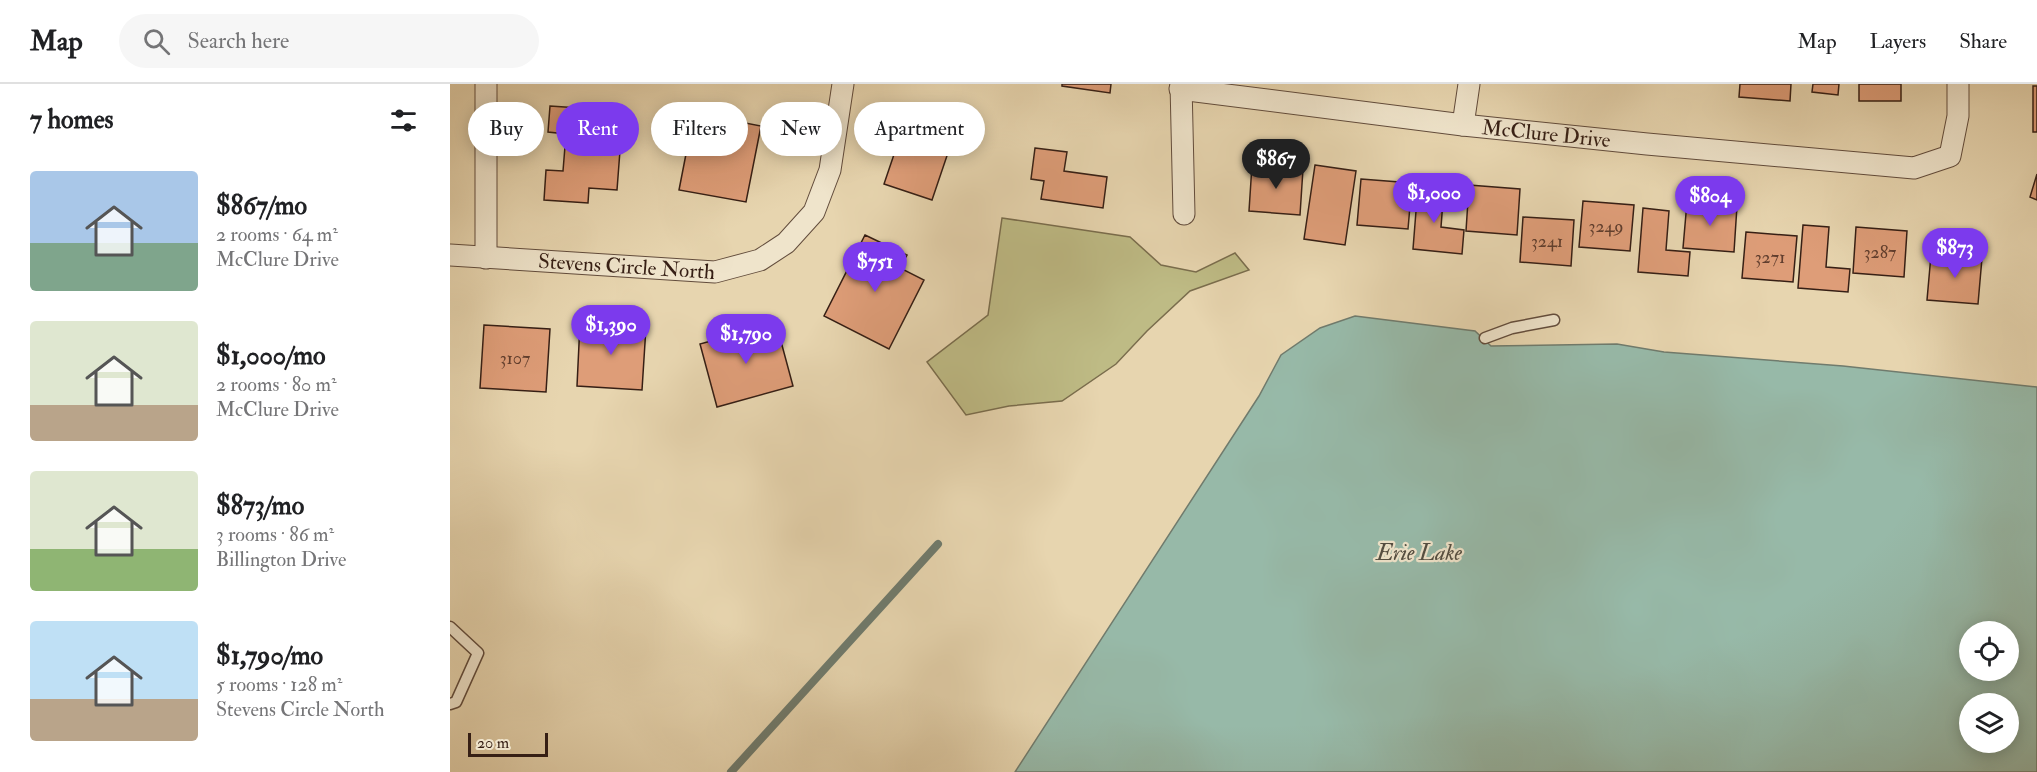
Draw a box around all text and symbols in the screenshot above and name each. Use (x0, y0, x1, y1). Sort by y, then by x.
search box (119, 14, 539, 68)
text: Map (30, 24, 83, 59)
icon: search (140, 25, 173, 58)
text: Search here (188, 27, 289, 55)
text: Map (1797, 28, 1837, 55)
text: Layers (1870, 28, 1926, 55)
text: Share (1959, 28, 2007, 55)
chip: Buy (468, 102, 544, 156)
chip: Rent (556, 102, 639, 156)
chip: Filters (651, 102, 748, 156)
chip: New (760, 102, 842, 156)
chip: Apartment (854, 102, 985, 156)
text: 7 homes (30, 104, 113, 136)
icon: filters (387, 104, 420, 137)
street label: McClure Drive (1481, 114, 1612, 154)
pin: $867 (1240, 139, 1312, 190)
text: $867 (1256, 146, 1296, 171)
pin: $1,000 (1385, 173, 1483, 224)
pin: $804 (1674, 176, 1746, 227)
text: $1,000 (1407, 180, 1461, 205)
text: $804 (1689, 183, 1731, 208)
text: $867/mo (216, 190, 307, 222)
icon: home (78, 195, 150, 267)
house number: 3249 (1589, 215, 1623, 238)
text: 2 rooms · 64 m² (216, 222, 338, 247)
pin: $873 (1919, 228, 1991, 279)
house number: 3241 (1531, 230, 1563, 253)
text: $873 (1936, 235, 1974, 260)
house number: 3287 (1864, 241, 1896, 264)
pin: $751 (839, 242, 911, 293)
house number: 3271 (1755, 246, 1785, 269)
text: McClure Drive (216, 247, 339, 272)
street label: Stevens Circle North (537, 247, 716, 285)
text: $751 (857, 249, 893, 274)
pin: $1,390 (562, 305, 660, 356)
text: $1,390 (585, 312, 637, 337)
pin: $1,790 (697, 314, 795, 365)
text: $1,790 (720, 321, 772, 346)
text: $1,000/mo (216, 340, 326, 372)
icon: home (78, 345, 150, 417)
house number: 3107 (500, 347, 530, 370)
text: 2 rooms · 80 m² (216, 372, 337, 397)
text: McClure Drive (216, 397, 339, 422)
text: $873/mo (216, 490, 304, 522)
icon: home (78, 495, 150, 567)
text: 3 rooms · 86 m² (216, 522, 334, 547)
water label: Erie Lake (1374, 539, 1463, 567)
text: Billington Drive (216, 547, 346, 572)
map controls (1959, 621, 2019, 753)
button: locate (1959, 621, 2019, 681)
text: $1,790/mo (216, 640, 323, 672)
icon: home (78, 645, 150, 717)
text: 5 rooms · 128 m² (216, 672, 342, 697)
button: layers (1959, 693, 2019, 753)
text: Stevens Circle North (216, 697, 385, 722)
scale bar (468, 730, 548, 758)
text: 20 m (477, 733, 509, 753)

